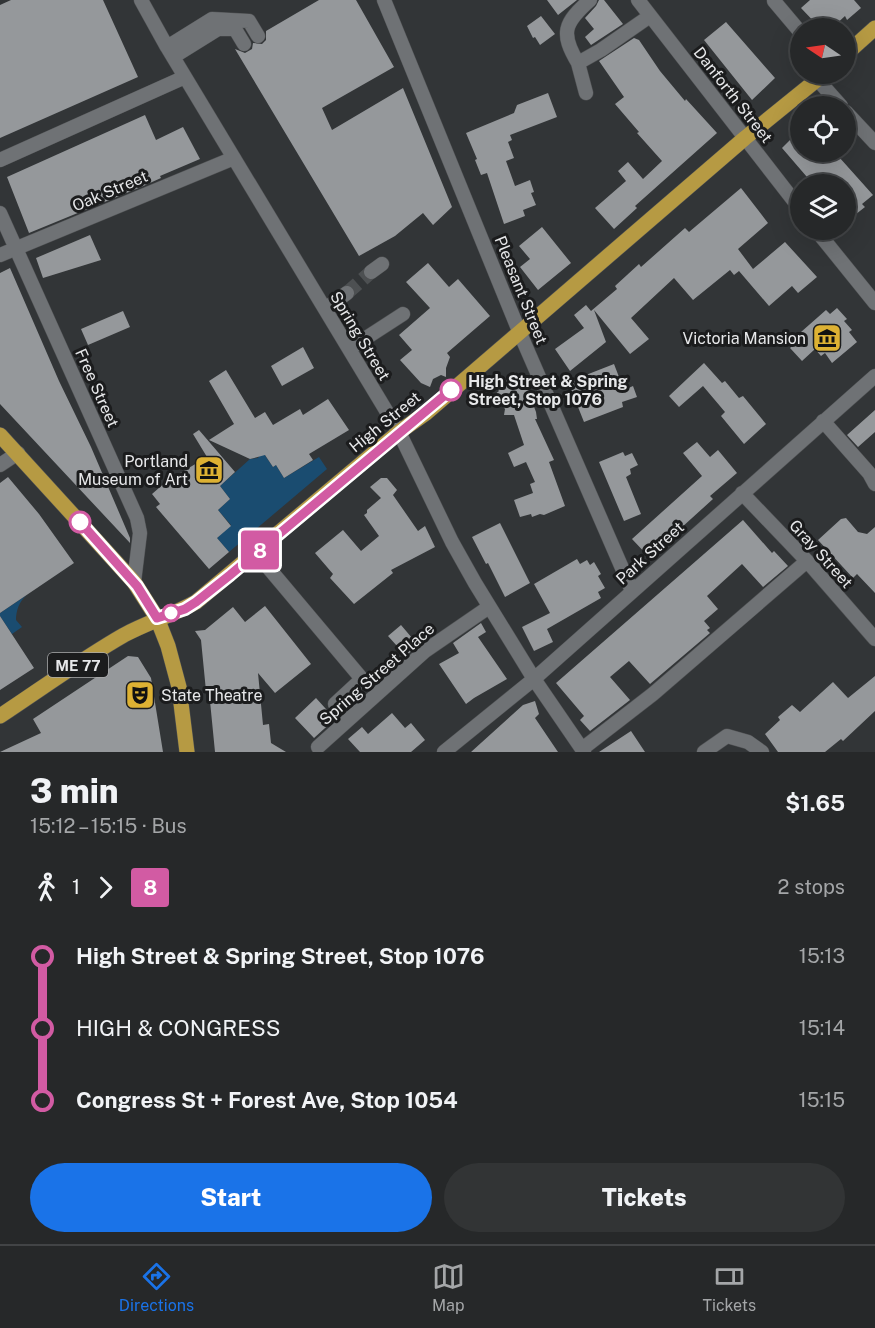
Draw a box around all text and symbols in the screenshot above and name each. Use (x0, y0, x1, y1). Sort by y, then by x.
north arrow (790, 18, 856, 84)
map controls (790, 18, 856, 240)
street label: Danforth Street (690, 43, 776, 147)
button: locate (790, 96, 856, 162)
street label: Oak Street (69, 167, 151, 215)
button: layers (790, 174, 856, 240)
street label: Pleasant Street (491, 233, 551, 347)
street label: Spring Street (326, 288, 394, 384)
museum icon: Victoria Mansion (811, 322, 843, 354)
place label: Victoria Mansion (682, 329, 806, 348)
street label: Free Street (71, 346, 123, 430)
place label: High Street & Spring Street, Stop 1076 (468, 372, 628, 409)
marker: High Street & Spring Street, Stop 1076 (440, 379, 462, 401)
street label: High Street (346, 388, 424, 456)
place label: Portland Museum of Art (78, 452, 188, 489)
museum icon: Portland Museum of Art (193, 454, 225, 486)
unlabelled marker (69, 511, 91, 533)
street label: Gray Street (785, 516, 857, 592)
street label: Park Street (612, 518, 688, 588)
line badge: 8 (240, 530, 280, 570)
text: 8 (253, 538, 267, 563)
unlabelled marker (162, 604, 180, 622)
street label: Spring Street Place (316, 619, 438, 729)
road number: ME 77 (48, 653, 108, 677)
theatre icon: State Theatre (124, 679, 156, 711)
place label: State Theatre (161, 686, 263, 705)
text: 3 min (30, 772, 119, 810)
text: $1.65 (785, 790, 845, 816)
text: 15:12 – 15:15 · Bus (30, 814, 187, 838)
icon: walk (30, 871, 63, 904)
icon: forward (89, 871, 122, 904)
text: 1 (72, 875, 80, 899)
text: 8 (143, 875, 157, 900)
text: 2 stops (778, 875, 845, 899)
text: High Street & Spring Street, Stop 1076 (76, 943, 485, 969)
text: 15:13 (799, 944, 845, 968)
text: HIGH & CONGRESS (76, 1015, 281, 1041)
text: 15:14 (799, 1016, 845, 1040)
text: Congress St + Forest Ave, Stop 1054 (76, 1087, 458, 1113)
text: 15:15 (799, 1088, 845, 1112)
button: Start (30, 1163, 432, 1232)
button: Tickets (444, 1163, 845, 1232)
tab: Directions (119, 1260, 194, 1315)
tab: Map (432, 1260, 465, 1315)
tab: Tickets (702, 1260, 756, 1315)

